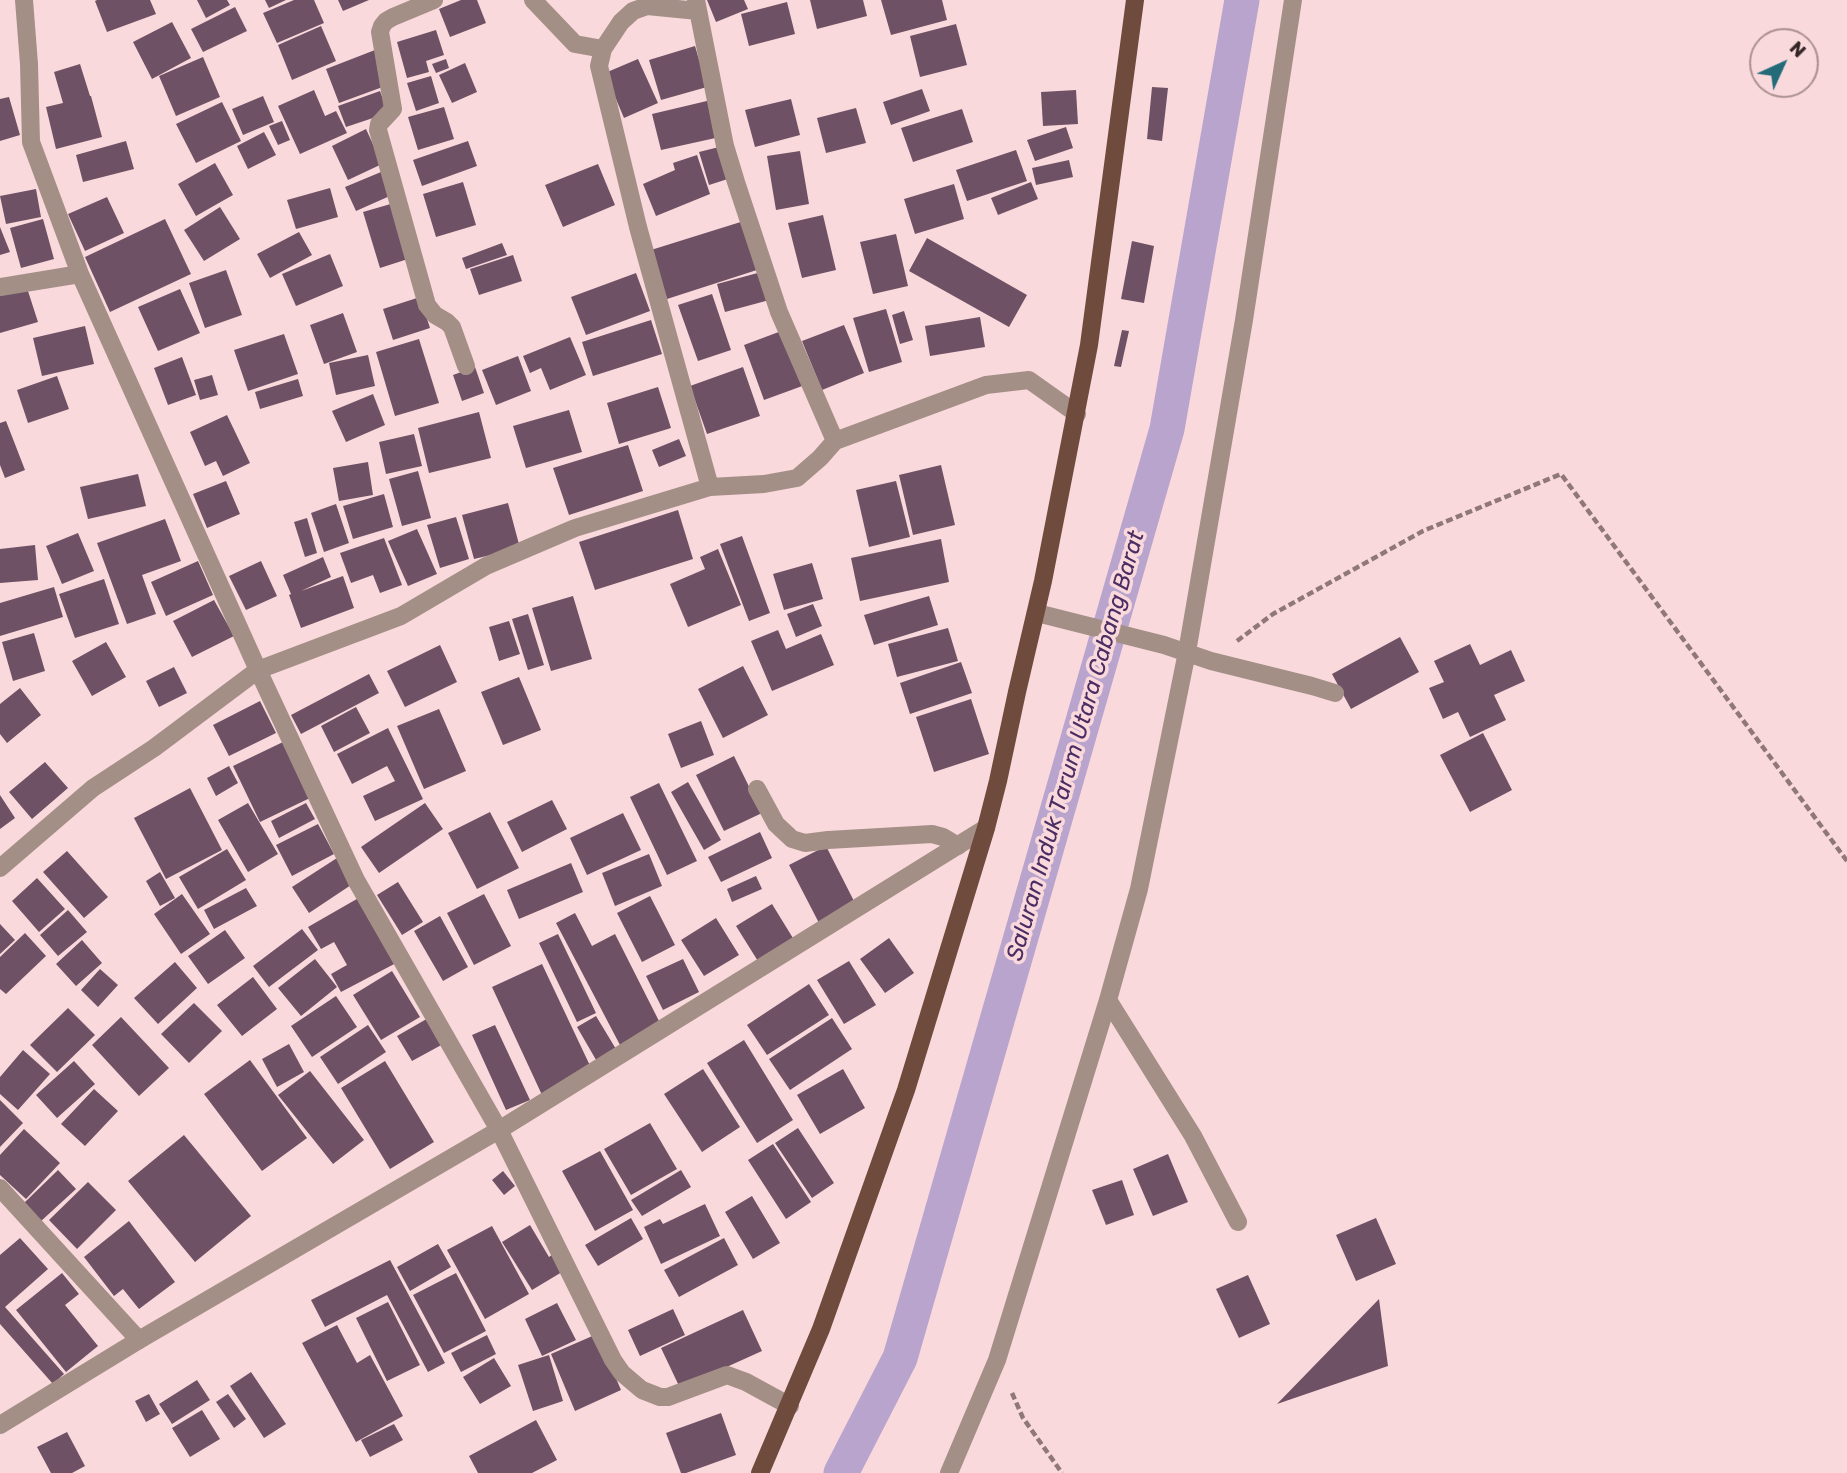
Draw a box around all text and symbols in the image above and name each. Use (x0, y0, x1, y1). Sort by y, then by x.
north arrow (1749, 28, 1819, 98)
text: N (1785, 36, 1811, 62)
water label: Saluran Induk Tarum Utara Cabang Barat (1001, 528, 1151, 964)

